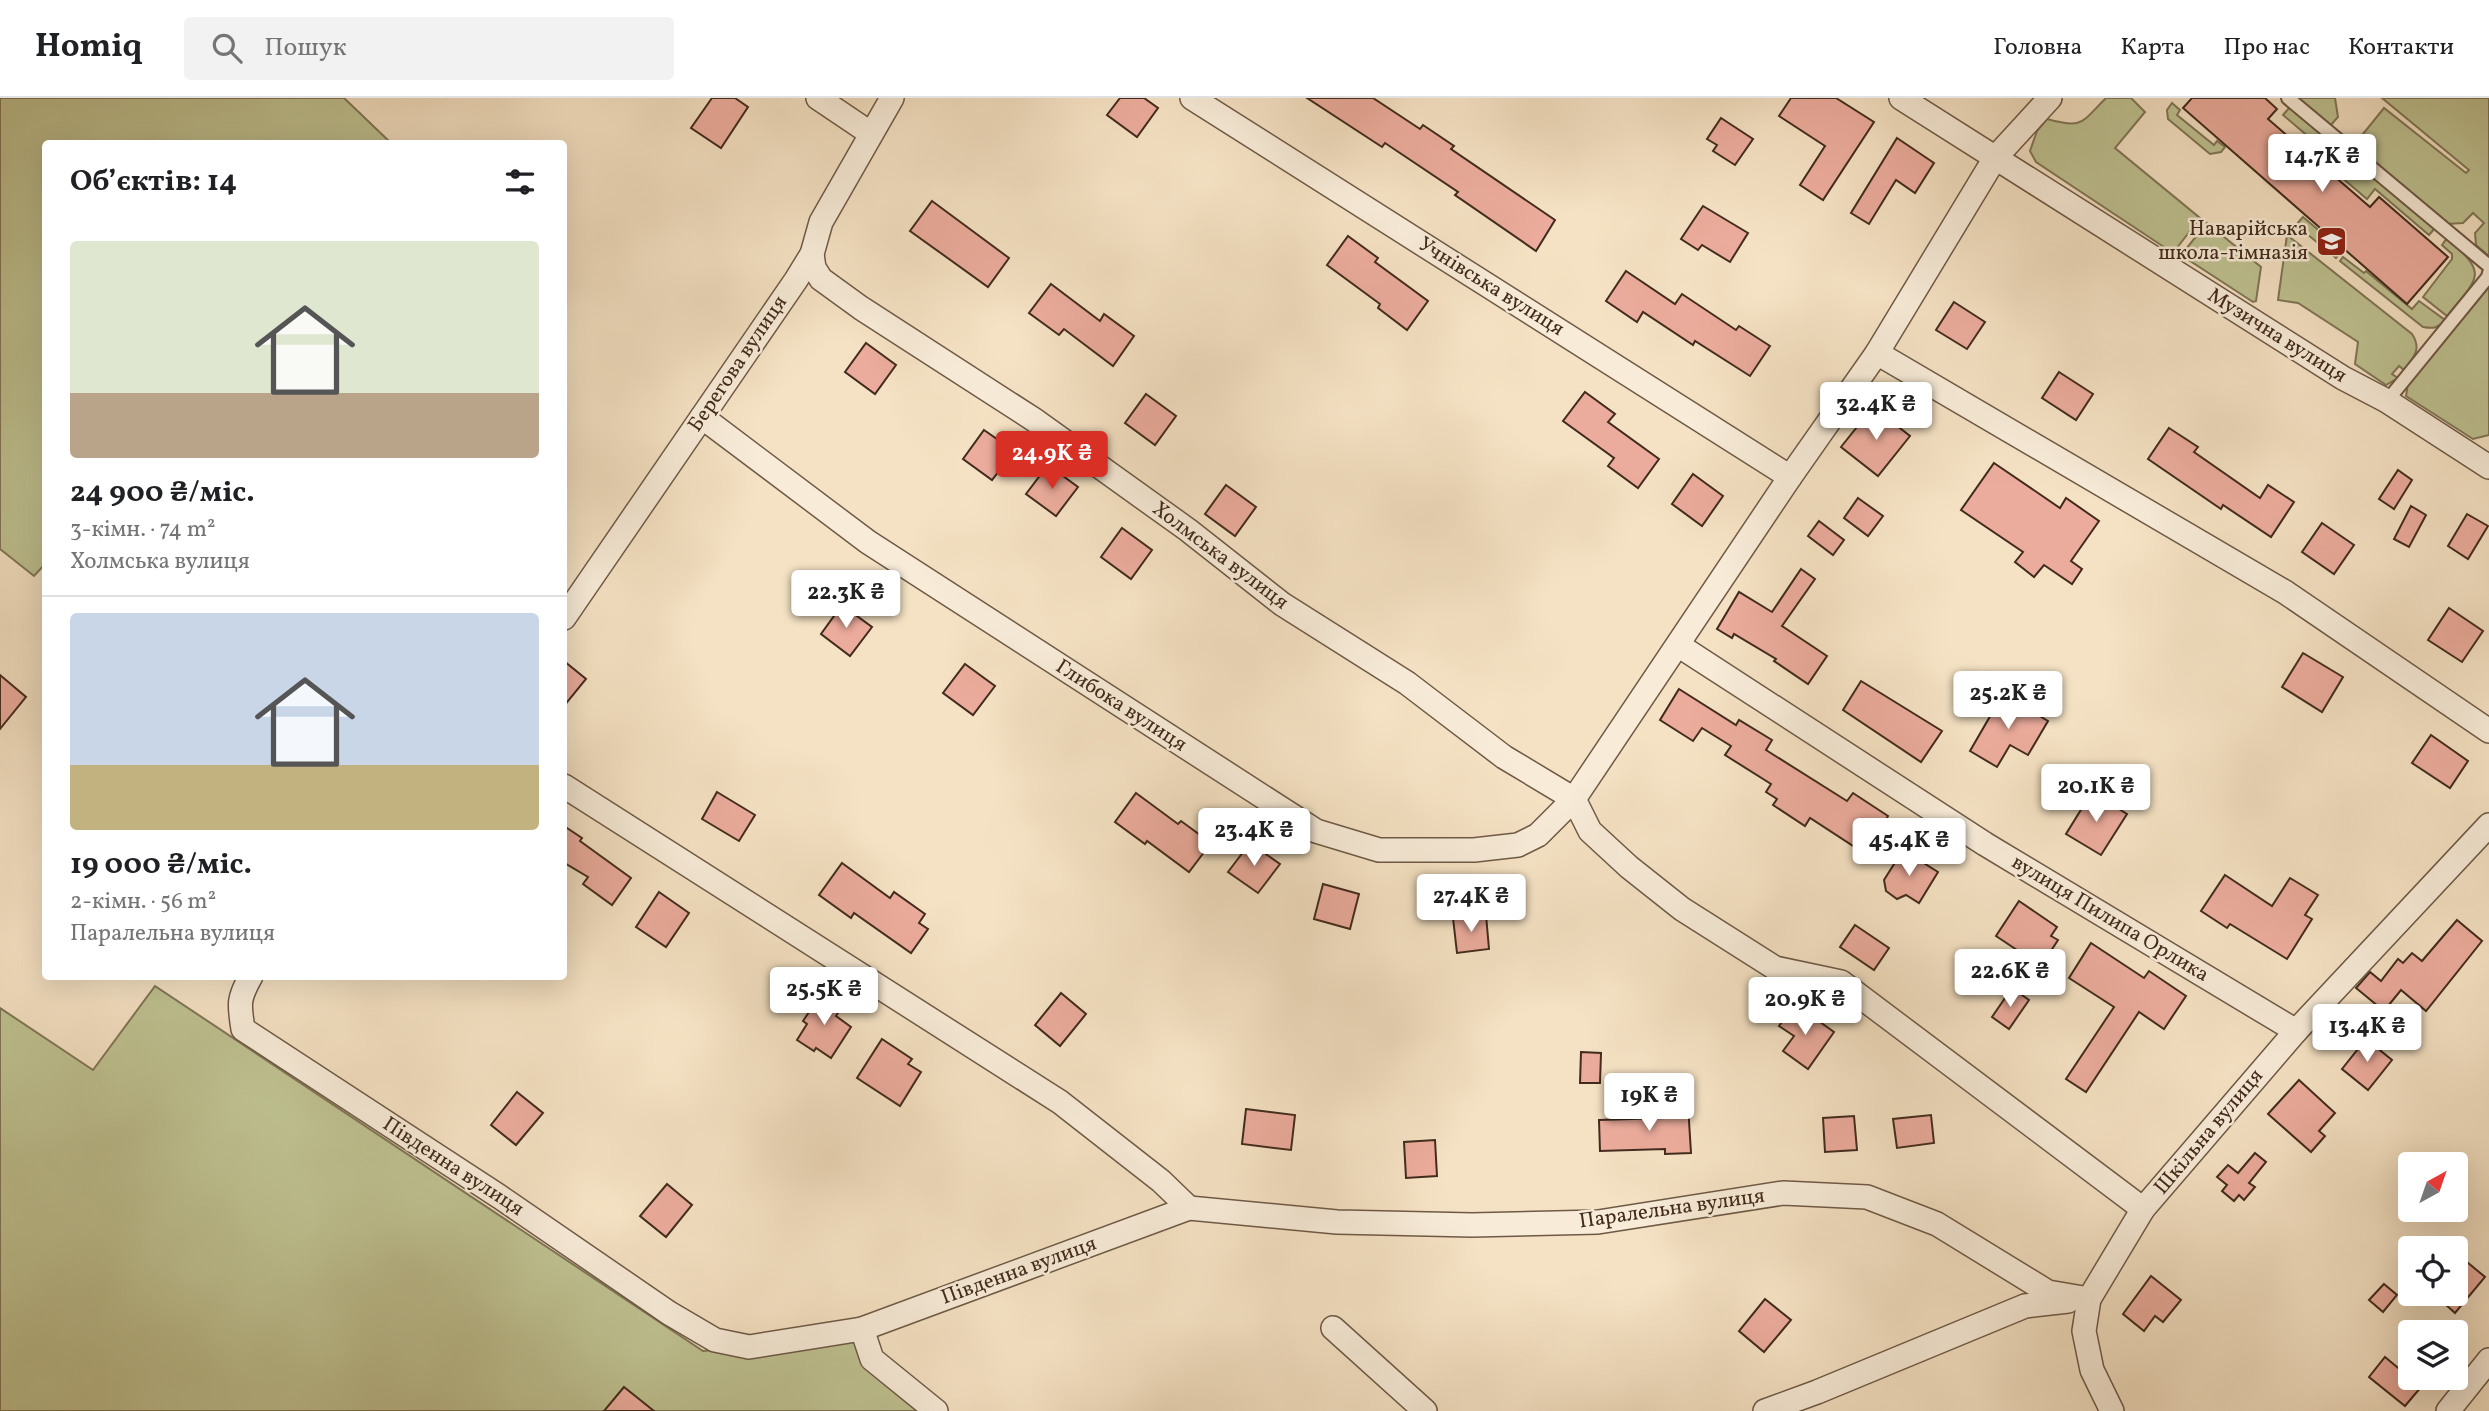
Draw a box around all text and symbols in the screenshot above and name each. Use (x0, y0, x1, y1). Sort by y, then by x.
search box (184, 17, 674, 80)
text: Homiq (35, 25, 142, 71)
icon: search (208, 29, 246, 67)
text: Пошук (264, 30, 347, 66)
text: Головна (1993, 31, 2082, 65)
text: Карта (2120, 31, 2186, 65)
text: Про нас (2224, 31, 2310, 65)
text: Контакти (2348, 31, 2454, 65)
pin: 14.7K ₴ (2257, 134, 2387, 194)
text: 14.7K ₴ (2284, 141, 2360, 173)
text: Об’єктів: 14 (70, 161, 237, 203)
icon: filters (501, 163, 539, 201)
place label: Наварійська школа-гімназія (2158, 215, 2308, 268)
school or university icon: Наварійська школа-гімназія (2314, 224, 2348, 258)
street label: Учнівська вулиця (1412, 230, 1570, 344)
street label: Музична вулиця (2202, 282, 2352, 391)
icon: home (242, 287, 368, 413)
street label: Берегова вулиця (682, 290, 795, 438)
pin: 32.4K ₴ (1811, 382, 1941, 442)
text: 32.4K ₴ (1836, 389, 1916, 421)
pin: 24.9K ₴ (987, 432, 1117, 491)
text: 24.9K ₴ (1012, 438, 1092, 470)
text: 24 900 ₴/міс. (70, 472, 255, 514)
street label: Холмська вулиця (1146, 495, 1294, 617)
text: 3-кімн. · 74 m² (70, 514, 216, 546)
text: Холмська вулиця (70, 546, 250, 578)
pin: 22.3K ₴ (781, 570, 911, 630)
text: 22.3K ₴ (807, 577, 885, 609)
street label: Глибока вулиця (1050, 653, 1192, 759)
icon: home (242, 659, 368, 785)
pin: 25.2K ₴ (1943, 672, 2073, 731)
text: 25.2K ₴ (1969, 678, 2047, 710)
pin: 20.1K ₴ (2031, 764, 2161, 824)
text: 20.1K ₴ (2057, 771, 2135, 803)
pin: 23.4K ₴ (1189, 808, 1319, 868)
text: 23.4K ₴ (1214, 815, 1294, 847)
pin: 45.4K ₴ (1844, 818, 1974, 878)
text: 45.4K ₴ (1869, 825, 1949, 857)
text: 19 000 ₴/міс. (70, 844, 252, 886)
street label: вулиця Пилипа Орлика (2006, 848, 2214, 990)
pin: 27.4K ₴ (1406, 874, 1536, 934)
text: 27.4K ₴ (1433, 881, 1509, 913)
text: 2-кімн. · 56 m² (70, 886, 216, 918)
text: Паралельна вулиця (70, 918, 275, 950)
pin: 22.6K ₴ (1945, 950, 2075, 1009)
text: 22.6K ₴ (1971, 956, 2049, 988)
pin: 25.5K ₴ (759, 968, 889, 1027)
text: 25.5K ₴ (786, 974, 862, 1006)
pin: 20.9K ₴ (1740, 978, 1870, 1037)
text: 20.9K ₴ (1765, 984, 1845, 1016)
pin: 13.4K ₴ (2302, 1004, 2432, 1064)
text: 13.4K ₴ (2328, 1011, 2406, 1043)
street label: Шкільна вулиця (2148, 1063, 2270, 1201)
pin: 19K ₴ (1600, 1074, 1698, 1133)
text: 19K ₴ (1620, 1080, 1678, 1112)
street label: Південна вулиця (377, 1110, 529, 1224)
north arrow (2398, 1152, 2468, 1222)
map controls (2398, 1152, 2468, 1390)
street label: Паралельна вулиця (1577, 1182, 1767, 1236)
street label: Південна вулиця (937, 1229, 1101, 1313)
button: locate (2398, 1236, 2468, 1306)
button: layers (2398, 1320, 2468, 1390)

